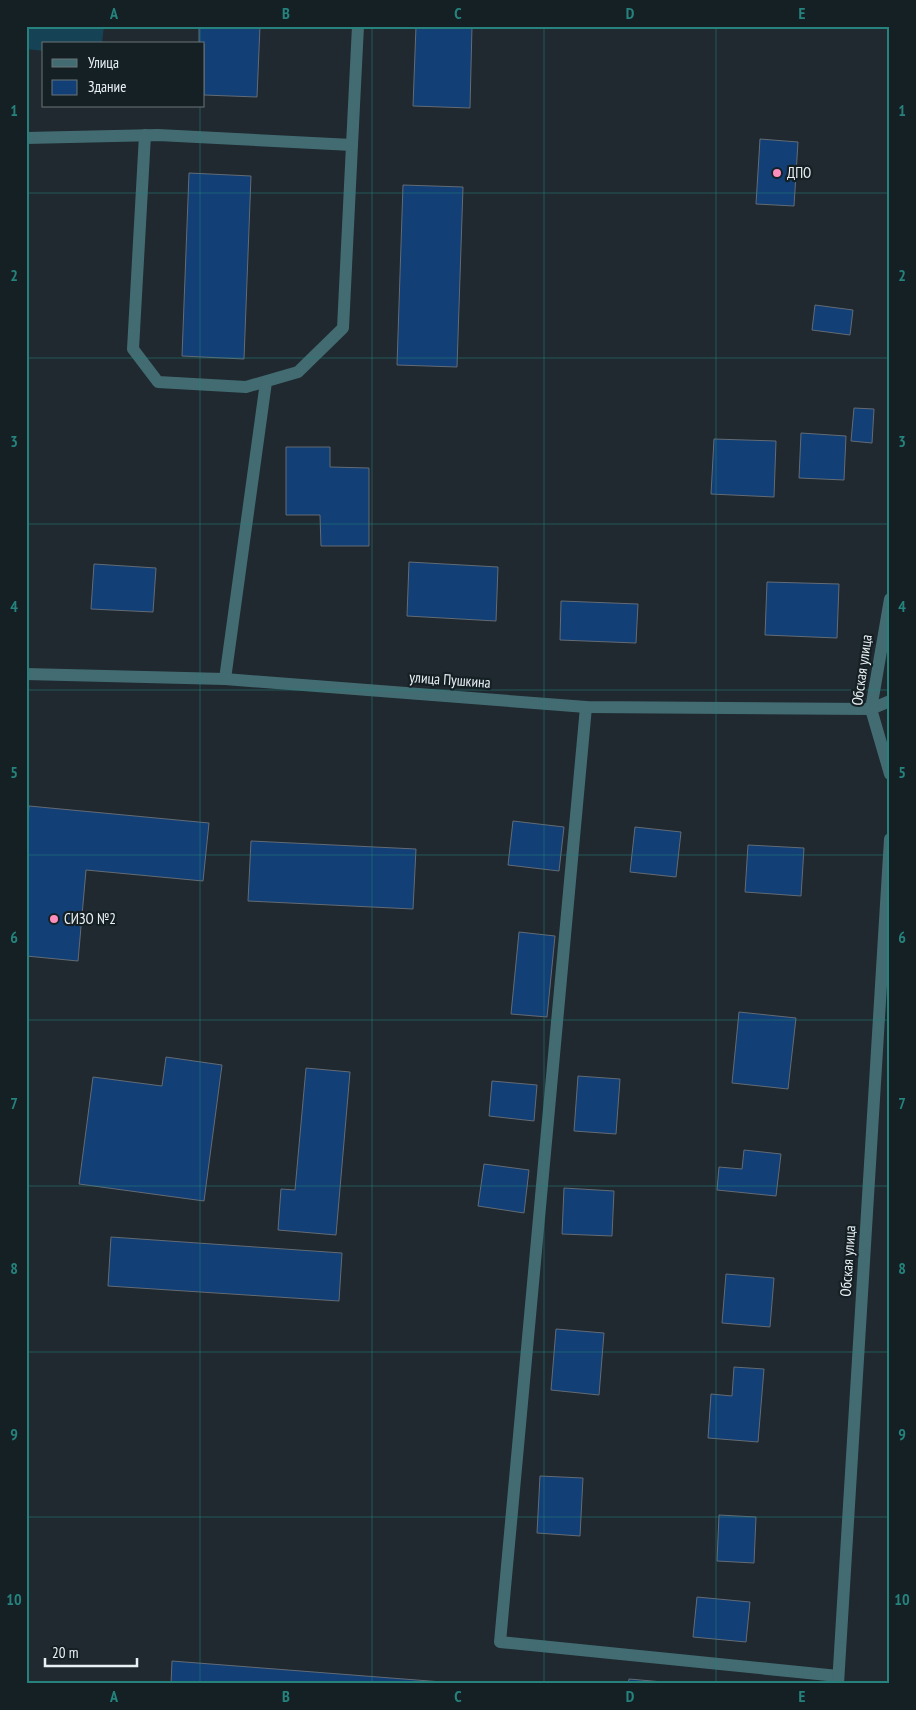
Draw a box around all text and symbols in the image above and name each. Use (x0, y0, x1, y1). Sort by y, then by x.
text: A (109, 3, 119, 23)
text: B (282, 3, 290, 23)
text: C (454, 3, 462, 23)
text: D (626, 3, 635, 23)
text: E (799, 3, 806, 23)
legend (42, 42, 205, 108)
text: Улица (88, 53, 119, 72)
text: Здание (88, 77, 126, 96)
text: 1 (10, 100, 18, 120)
text: 1 (898, 100, 906, 120)
place label: ДПО (787, 163, 811, 182)
marker: ДПО (771, 167, 783, 179)
text: 2 (10, 265, 18, 285)
text: 2 (898, 265, 906, 285)
text: 3 (10, 431, 18, 451)
text: 3 (898, 431, 906, 451)
text: 4 (10, 596, 18, 616)
text: 4 (898, 596, 906, 616)
street label: Обская улица (847, 633, 876, 707)
street label: улица Пушкина (409, 667, 491, 692)
text: 5 (10, 762, 18, 782)
text: 5 (898, 762, 906, 782)
place label: СИЗО №2 (64, 909, 116, 928)
marker: СИЗО №2 (48, 913, 60, 925)
text: 6 (10, 927, 18, 947)
text: 6 (898, 927, 906, 947)
text: 7 (10, 1093, 18, 1113)
text: 7 (898, 1093, 906, 1113)
street label: Обская улица (836, 1225, 859, 1297)
text: 8 (10, 1258, 18, 1278)
text: 8 (898, 1258, 906, 1278)
text: 9 (10, 1424, 18, 1444)
text: 9 (898, 1424, 906, 1444)
text: 10 (6, 1589, 22, 1609)
text: 10 (894, 1589, 910, 1609)
scale bar (45, 1635, 138, 1667)
text: 20 m (52, 1643, 78, 1662)
text: A (109, 1686, 119, 1706)
text: B (282, 1686, 290, 1706)
text: C (454, 1686, 462, 1706)
text: D (626, 1686, 635, 1706)
text: E (799, 1686, 806, 1706)

